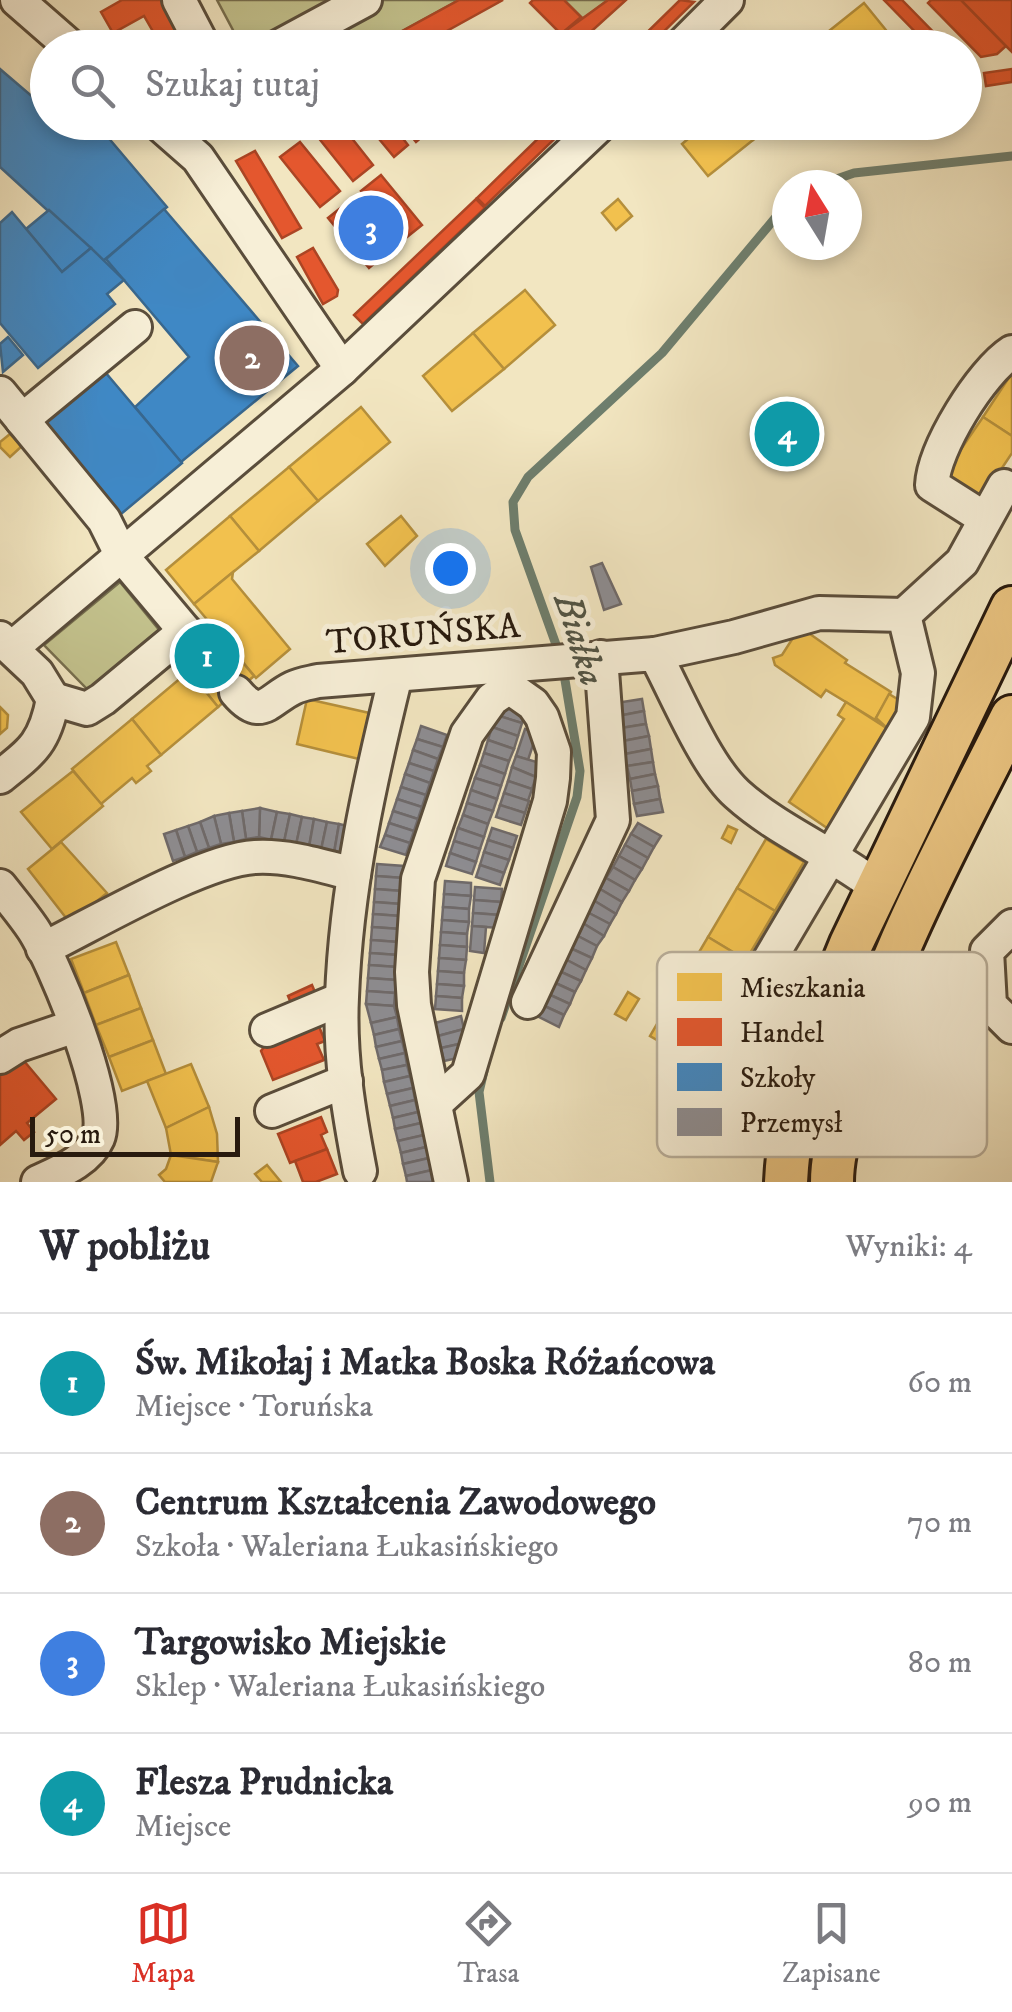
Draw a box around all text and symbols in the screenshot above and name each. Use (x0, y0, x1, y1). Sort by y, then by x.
search box (30, 30, 982, 140)
icon: search (65, 58, 120, 113)
text: Szukaj tutaj (145, 61, 320, 109)
north arrow (772, 170, 862, 260)
pin: 3 (338, 190, 404, 266)
pin: 2 (220, 320, 284, 396)
pin: 4 (754, 396, 820, 472)
your location (425, 543, 476, 594)
water label: Białka (542, 586, 616, 691)
street label: TORUŃSKA (324, 604, 523, 665)
pin: 1 (174, 618, 240, 694)
legend (657, 952, 987, 1157)
text: Mieszkania (740, 971, 866, 1006)
text: Handel (740, 1016, 825, 1051)
text: Szkoły (740, 1061, 816, 1096)
text: Przemysł (740, 1106, 843, 1141)
scale bar (30, 1112, 240, 1156)
text: 50 m (45, 1117, 101, 1152)
text: W pobliżu (40, 1221, 210, 1273)
text: Wyniki: 4 (846, 1227, 972, 1267)
text: Św. Mikołaj i Matka Boska Różańcowa (135, 1339, 715, 1387)
text: 1 (67, 1363, 78, 1403)
text: 60 m (907, 1363, 972, 1403)
text: Miejsce · Toruńska (135, 1387, 373, 1427)
text: Centrum Kształcenia Zawodowego (135, 1479, 656, 1527)
text: 2 (65, 1503, 80, 1543)
text: 70 m (907, 1503, 972, 1543)
text: Szkoła · Waleriana Łukasińskiego (135, 1527, 559, 1567)
text: Targowisko Miejskie (135, 1619, 446, 1667)
text: 3 (67, 1643, 78, 1683)
text: 80 m (908, 1643, 972, 1683)
text: Sklep · Waleriana Łukasińskiego (135, 1667, 545, 1707)
text: Flesza Prudnicka (135, 1759, 393, 1807)
text: 4 (63, 1783, 82, 1823)
text: 90 m (908, 1783, 972, 1823)
text: Miejsce (135, 1807, 231, 1847)
tab: Mapa (131, 1896, 195, 1991)
tab: Trasa (457, 1896, 519, 1991)
tab: Zapisane (782, 1896, 881, 1991)

